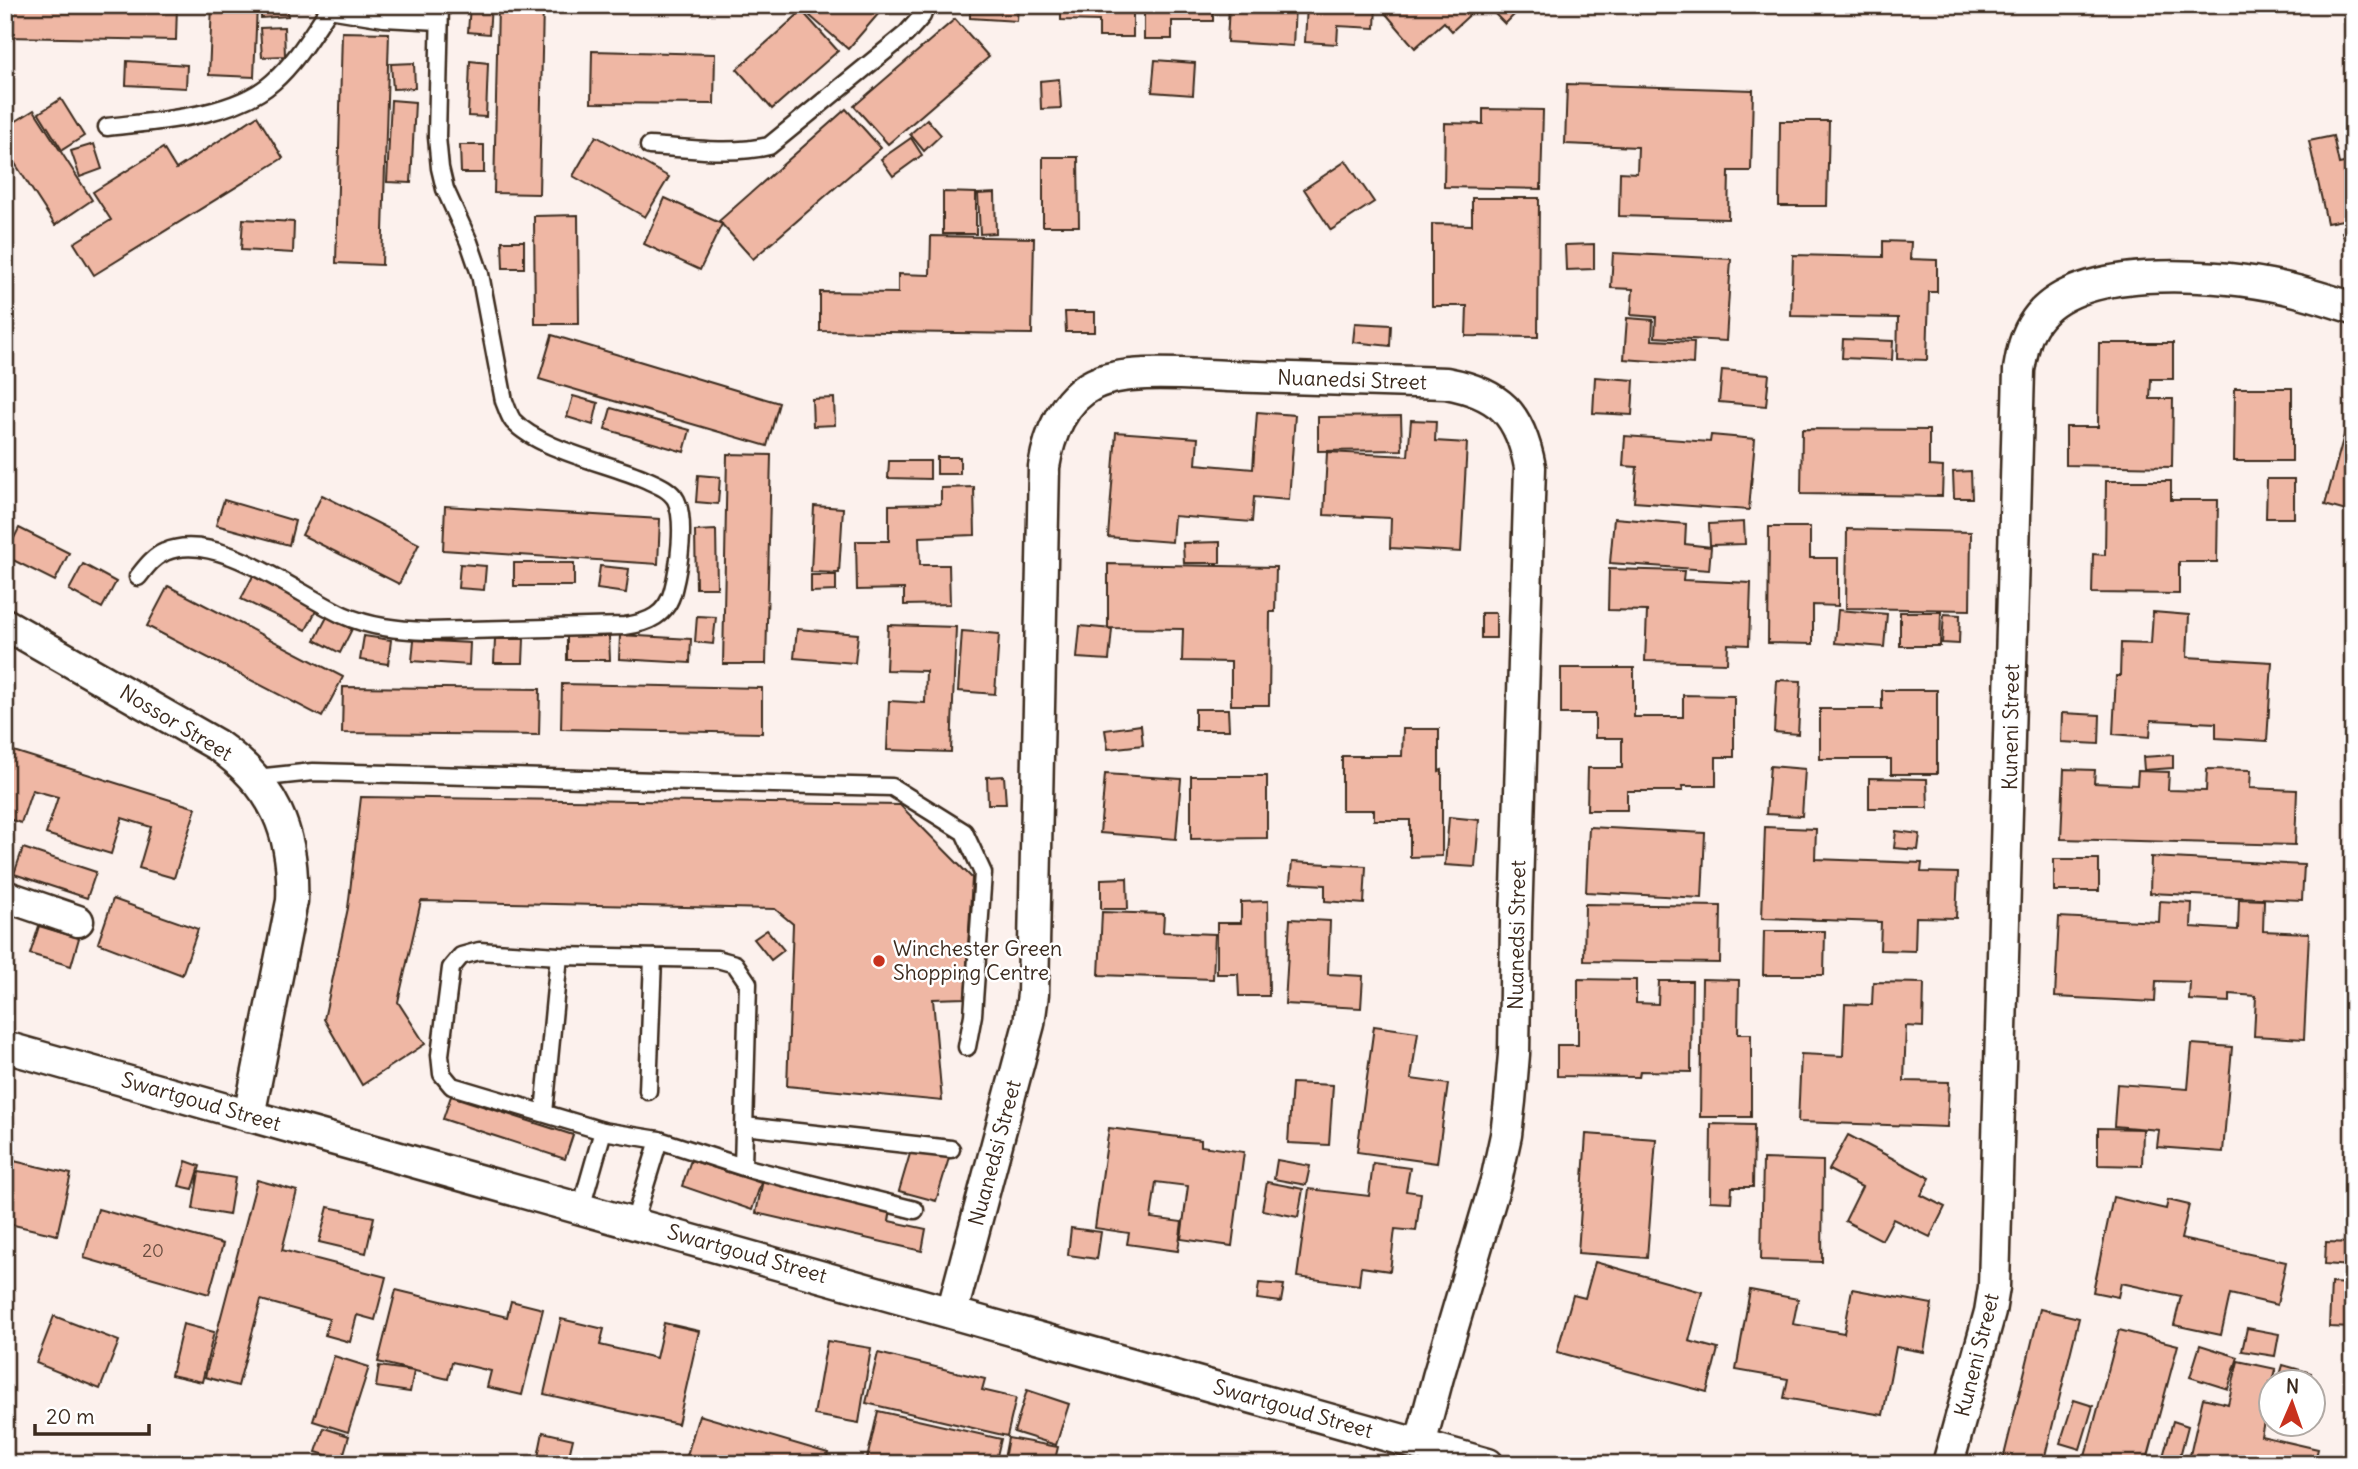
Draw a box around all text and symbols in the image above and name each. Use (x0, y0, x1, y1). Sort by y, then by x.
street label: Nuanedsi Street (1277, 363, 1427, 396)
street label: Kuneni Street (1996, 664, 2025, 790)
street label: Nossor Street (115, 678, 237, 767)
street label: Nuanedsi Street (1502, 860, 1531, 1010)
place label: Winchester Green Shopping Centre (893, 935, 1062, 986)
marker: Winchester Green Shopping Centre (871, 953, 887, 969)
street label: Swartgoud Street (118, 1066, 284, 1137)
street label: Nuanedsi Street (962, 1077, 1027, 1229)
street label: Swartgoud Street (664, 1218, 830, 1289)
house number: 20 (142, 1239, 164, 1262)
street label: Kuneni Street (1948, 1290, 2005, 1419)
north arrow (2256, 1368, 2326, 1438)
street label: Swartgoud Street (1210, 1373, 1376, 1444)
text: N (2286, 1374, 2300, 1398)
scale bar (35, 1392, 149, 1436)
text: 20 m (46, 1403, 95, 1430)

